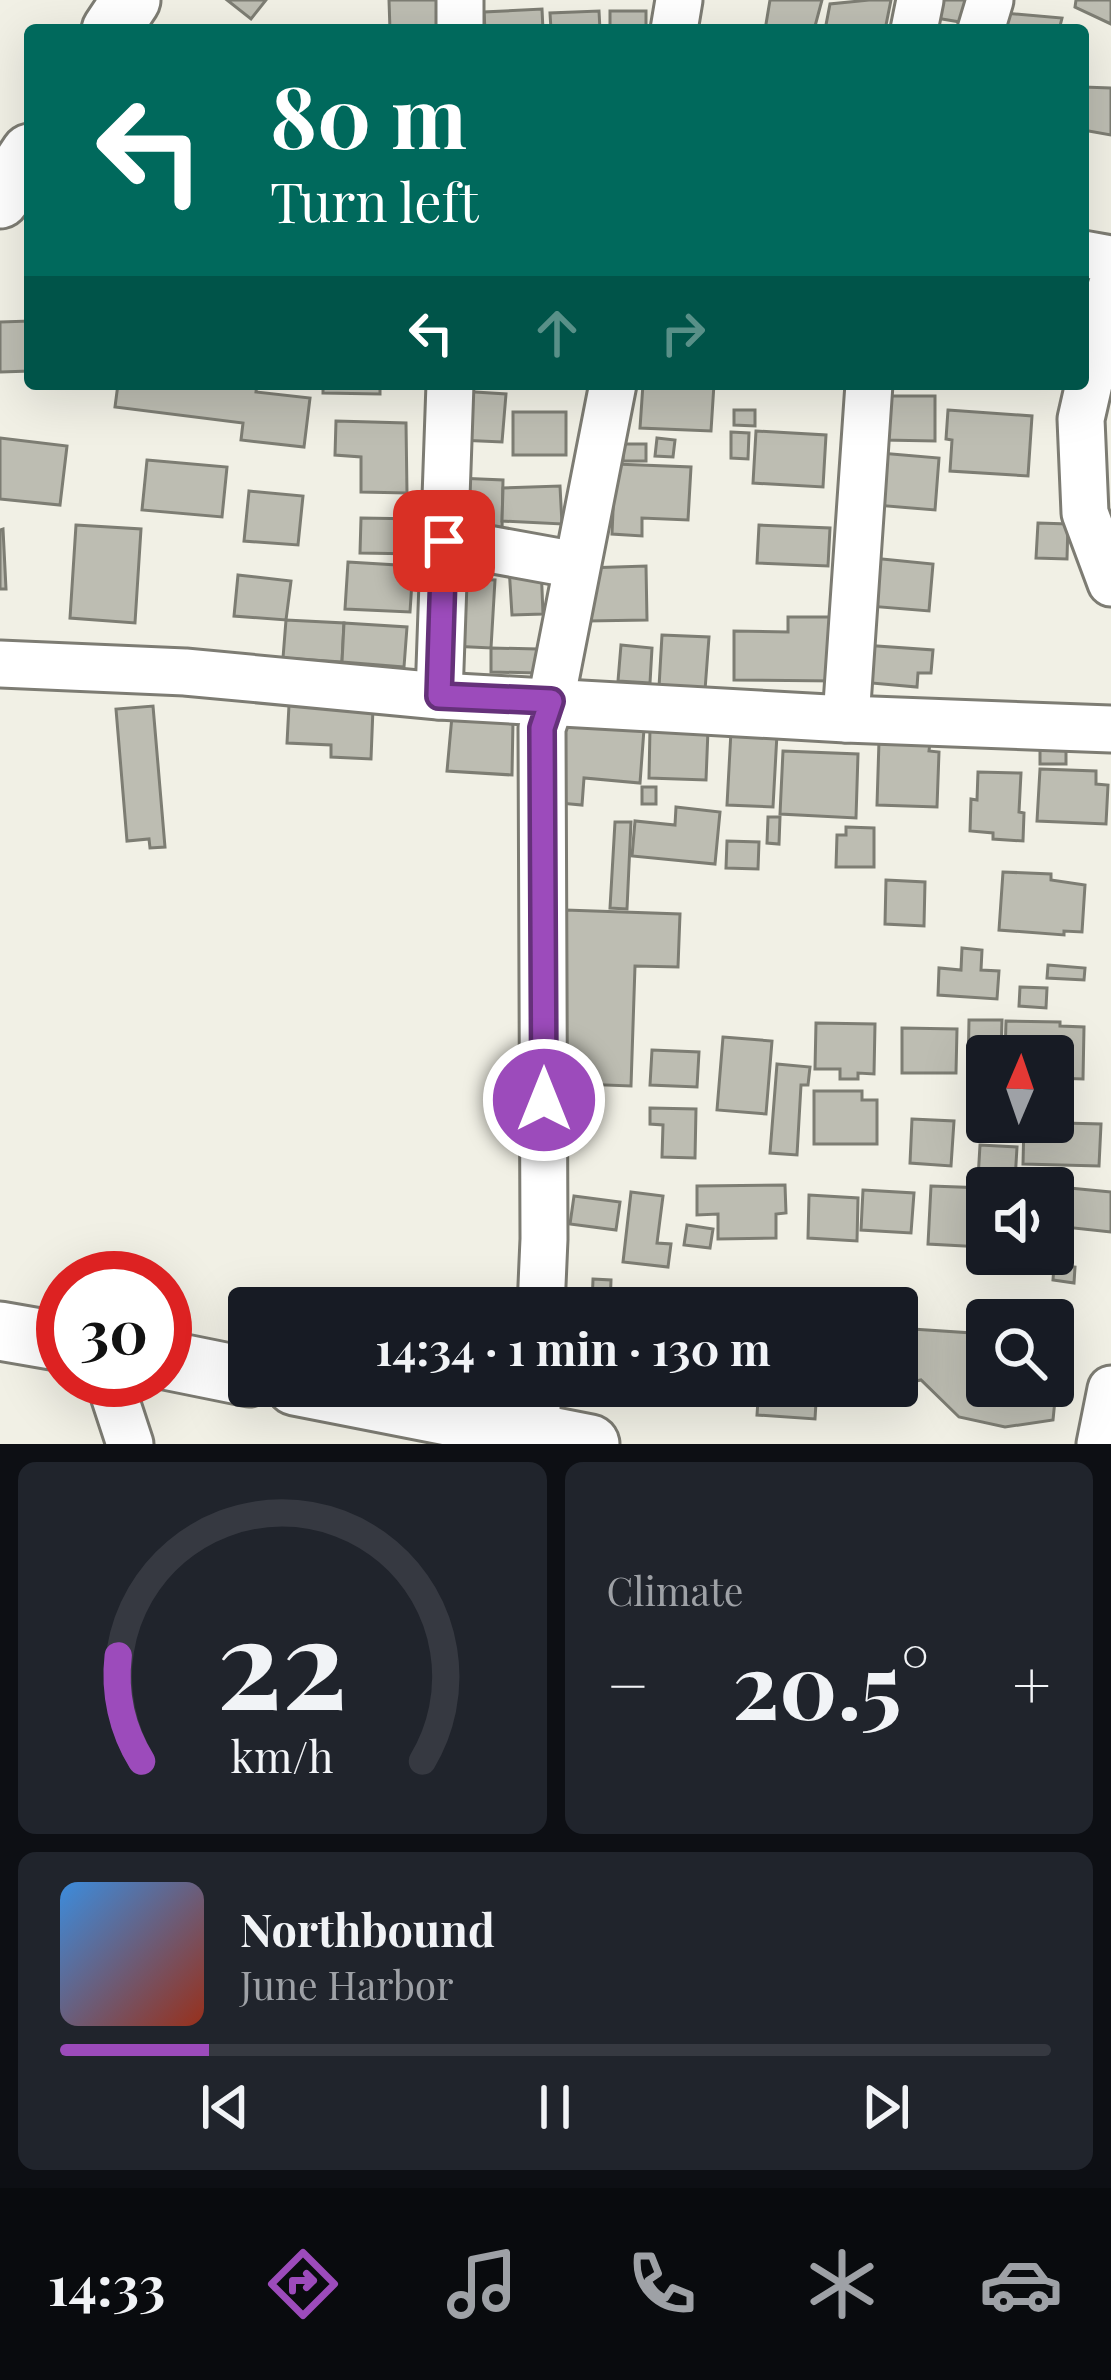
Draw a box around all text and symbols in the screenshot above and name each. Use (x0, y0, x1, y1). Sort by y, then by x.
text: 80 m (270, 58, 467, 170)
icon: left (72, 72, 228, 228)
text: Turn left (270, 165, 479, 237)
icon: left (398, 300, 464, 366)
icon: ahead (524, 300, 590, 366)
icon: right (650, 300, 716, 366)
pin (393, 490, 495, 592)
icon: arrive (411, 508, 477, 574)
north arrow (966, 1035, 1074, 1143)
map controls (966, 1035, 1074, 1407)
position arrow (481, 1037, 607, 1163)
button: sound (966, 1167, 1074, 1275)
speed limit sign: 30 (36, 1251, 192, 1407)
button: search (966, 1299, 1074, 1407)
text: 14:34 · 1 min · 130 m (375, 1317, 771, 1377)
text: Climate (607, 1564, 744, 1616)
text: 22 (217, 1575, 348, 1741)
text: 20.5° (732, 1623, 929, 1743)
text: − (607, 1639, 649, 1727)
text: + (1012, 1639, 1051, 1727)
text: km/h (231, 1727, 334, 1784)
text: Northbound (240, 1898, 495, 1958)
text: June Harbor (240, 1958, 454, 2010)
icon: previous (192, 2074, 258, 2140)
icon: pause (522, 2074, 588, 2140)
icon: next (853, 2074, 919, 2140)
icon: directions (261, 2242, 345, 2326)
icon: music (440, 2242, 524, 2326)
icon: phone (620, 2242, 704, 2326)
icon: climate (800, 2242, 884, 2326)
icon: car (979, 2242, 1063, 2326)
text: 14:33 (48, 2248, 165, 2320)

